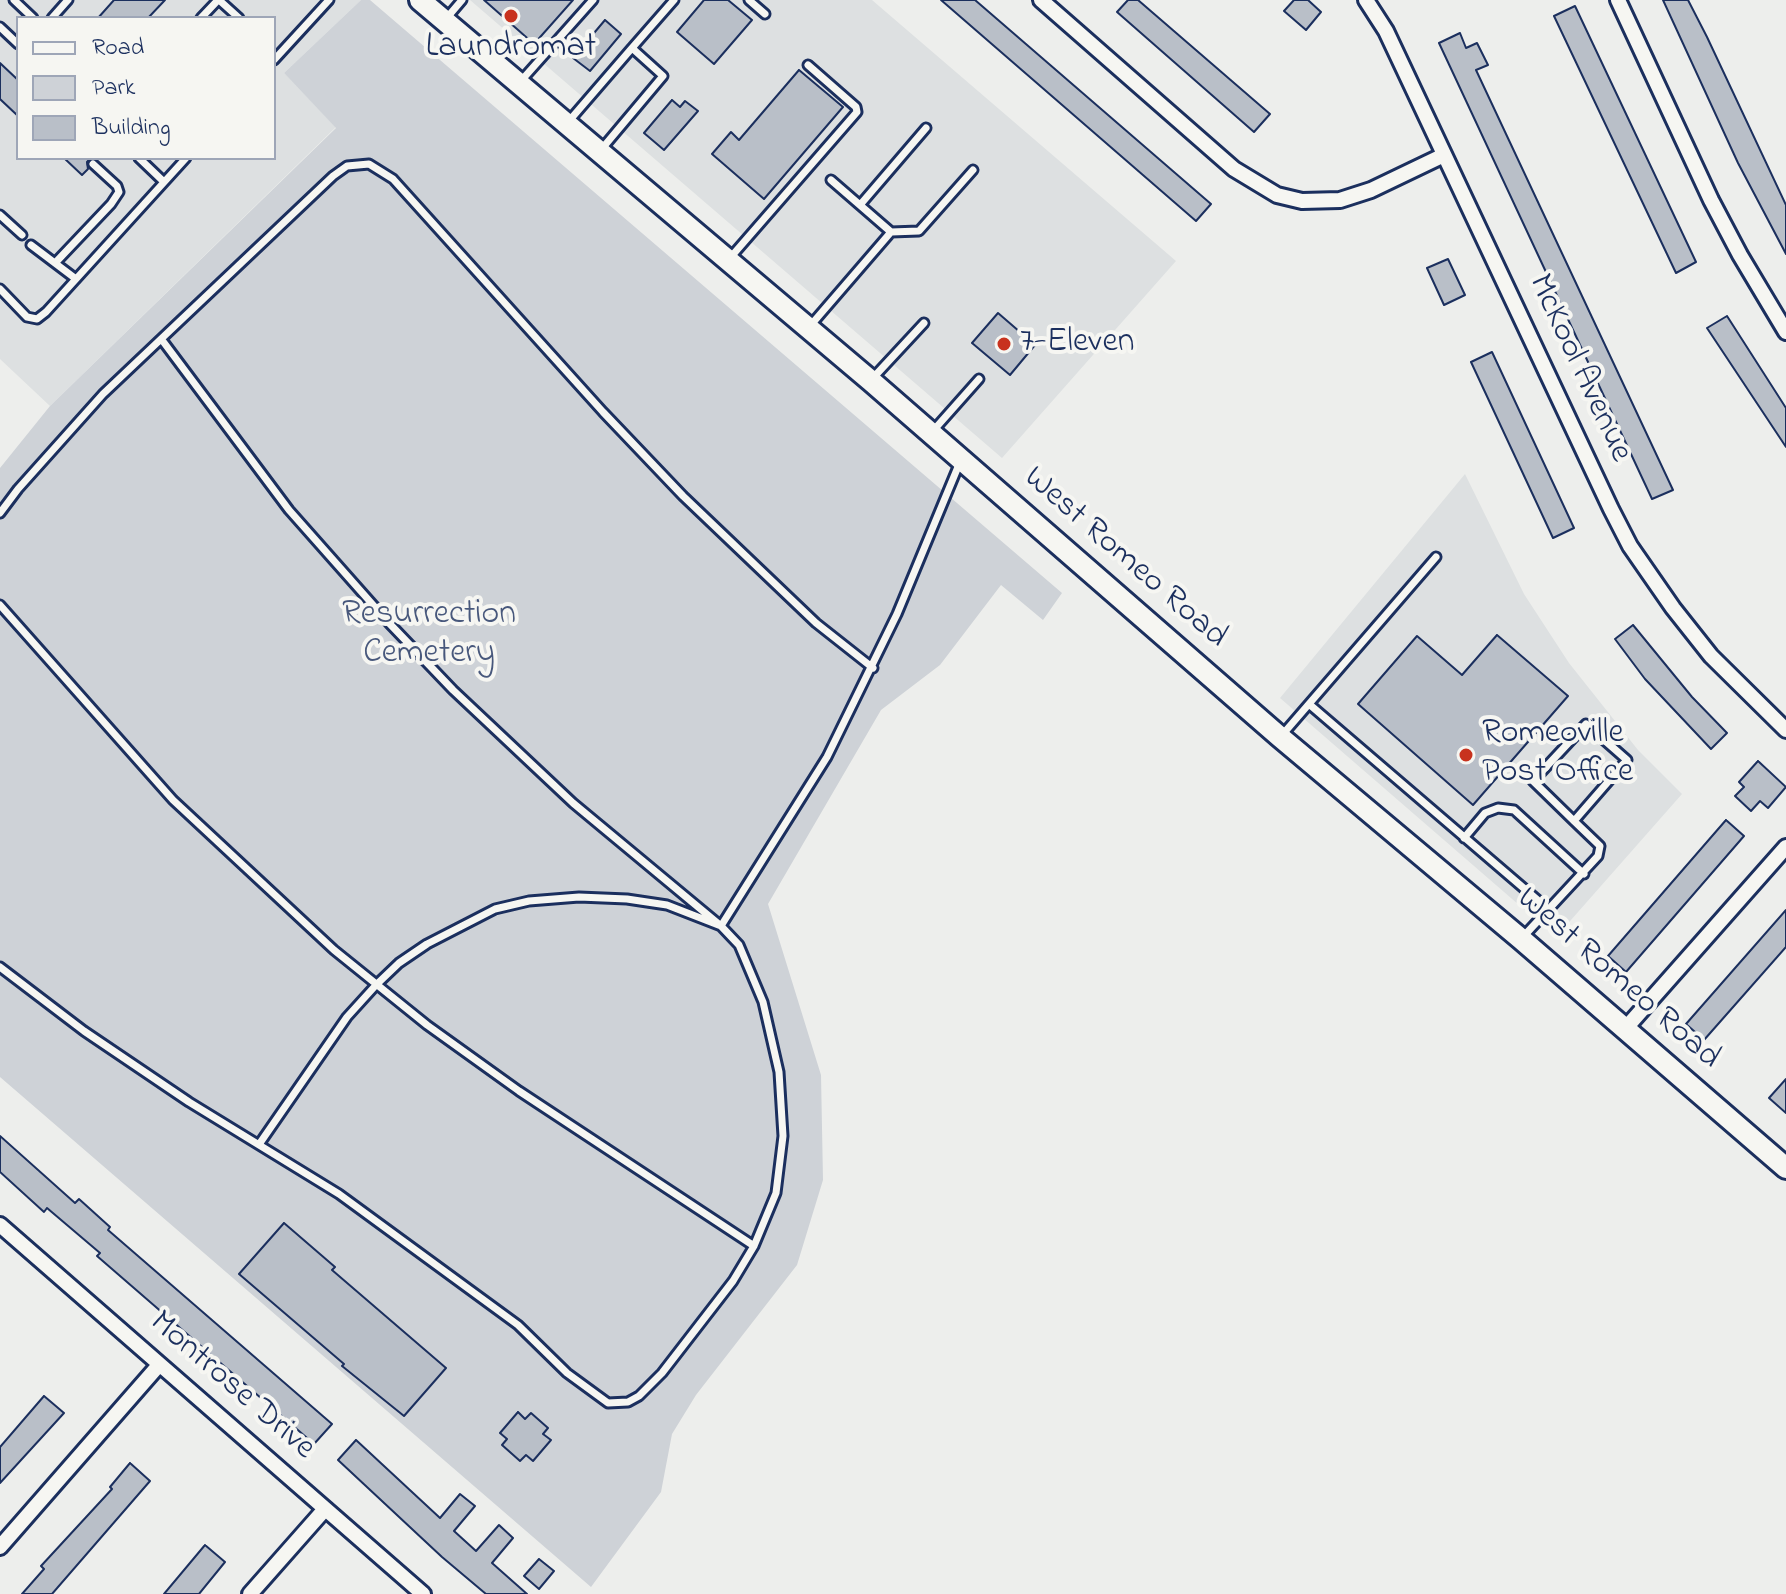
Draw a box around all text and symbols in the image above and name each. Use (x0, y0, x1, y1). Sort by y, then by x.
marker: Laundromat (502, 7, 520, 25)
legend (16, 16, 276, 160)
place label: Laundromat (426, 29, 596, 69)
text: Road (92, 31, 144, 66)
text: Park (92, 71, 135, 106)
text: Building (92, 111, 171, 146)
street label: McKool Avenue (1517, 269, 1639, 469)
place label: 7-Eleven (1020, 324, 1134, 364)
marker: 7-Eleven (995, 335, 1013, 353)
street label: West Romeo Road (1014, 459, 1234, 659)
park label: Resurrection Cemetery (342, 596, 516, 676)
place label: Romeoville Post Office (1482, 715, 1633, 794)
marker: Romeoville Post Office (1457, 746, 1475, 764)
street label: West Romeo Road (1507, 880, 1727, 1080)
street label: Montrose Drive (140, 1304, 322, 1470)

